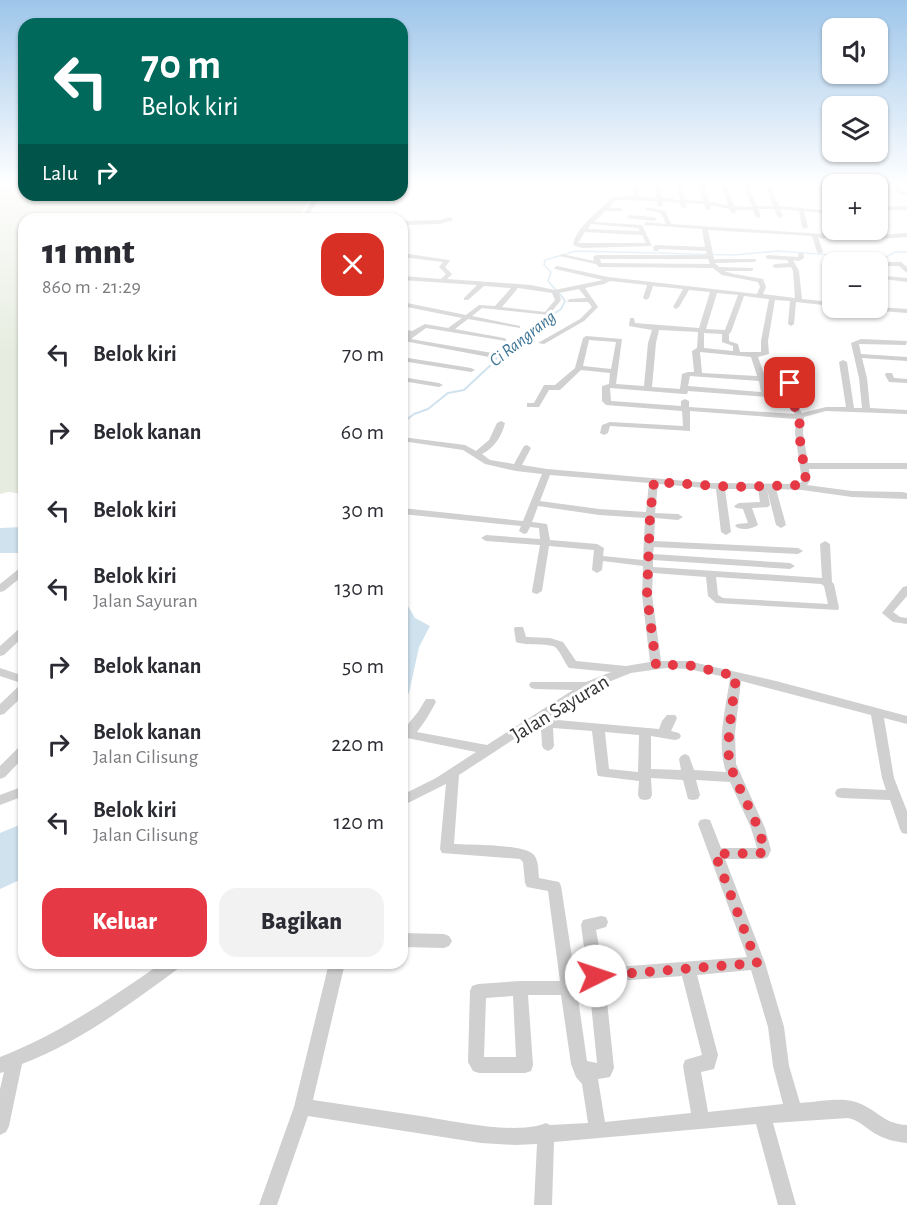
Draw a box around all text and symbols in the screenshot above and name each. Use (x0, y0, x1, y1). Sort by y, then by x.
map controls (822, 18, 888, 318)
button: sound (822, 18, 888, 84)
icon: left (42, 42, 120, 120)
text: 70 m (141, 44, 221, 86)
text: Belok kiri (141, 93, 238, 120)
button: layers (822, 96, 888, 162)
icon: right (90, 156, 123, 189)
text: Lalu (42, 162, 78, 184)
button: + (822, 174, 888, 240)
button: close (321, 233, 384, 296)
text: 11 mnt (42, 234, 135, 270)
button: − (822, 252, 888, 318)
text: 860 m · 21:29 (42, 277, 141, 297)
water label: Ci Rangrang (486, 308, 560, 370)
icon: left (42, 338, 75, 371)
text: Belok kiri (93, 343, 177, 365)
text: 70 m (342, 343, 384, 365)
pin (764, 357, 815, 408)
icon: arrive (773, 366, 806, 399)
icon: right (42, 416, 75, 449)
text: Belok kanan (93, 421, 201, 443)
text: 60 m (341, 421, 384, 443)
icon: left (42, 494, 75, 527)
text: Belok kiri (93, 499, 177, 521)
text: 30 m (342, 499, 384, 521)
text: Belok kiri (93, 565, 177, 587)
icon: left (42, 572, 75, 605)
text: 130 m (335, 577, 384, 599)
text: Jalan Sayuran (93, 591, 198, 611)
icon: right (42, 650, 75, 683)
text: Belok kanan (93, 655, 201, 677)
text: 50 m (342, 655, 384, 677)
street label: Jalan Sayuran (507, 671, 613, 745)
text: Belok kanan (93, 721, 201, 743)
icon: right (42, 728, 75, 761)
text: 220 m (331, 733, 384, 755)
text: Jalan Cilisung (93, 747, 198, 767)
text: Belok kiri (93, 799, 177, 821)
icon: left (42, 806, 75, 839)
text: 120 m (334, 811, 384, 833)
text: Jalan Cilisung (93, 825, 198, 845)
button: Keluar (42, 888, 207, 957)
button: Bagikan (219, 888, 384, 957)
position arrow (564, 944, 628, 1008)

